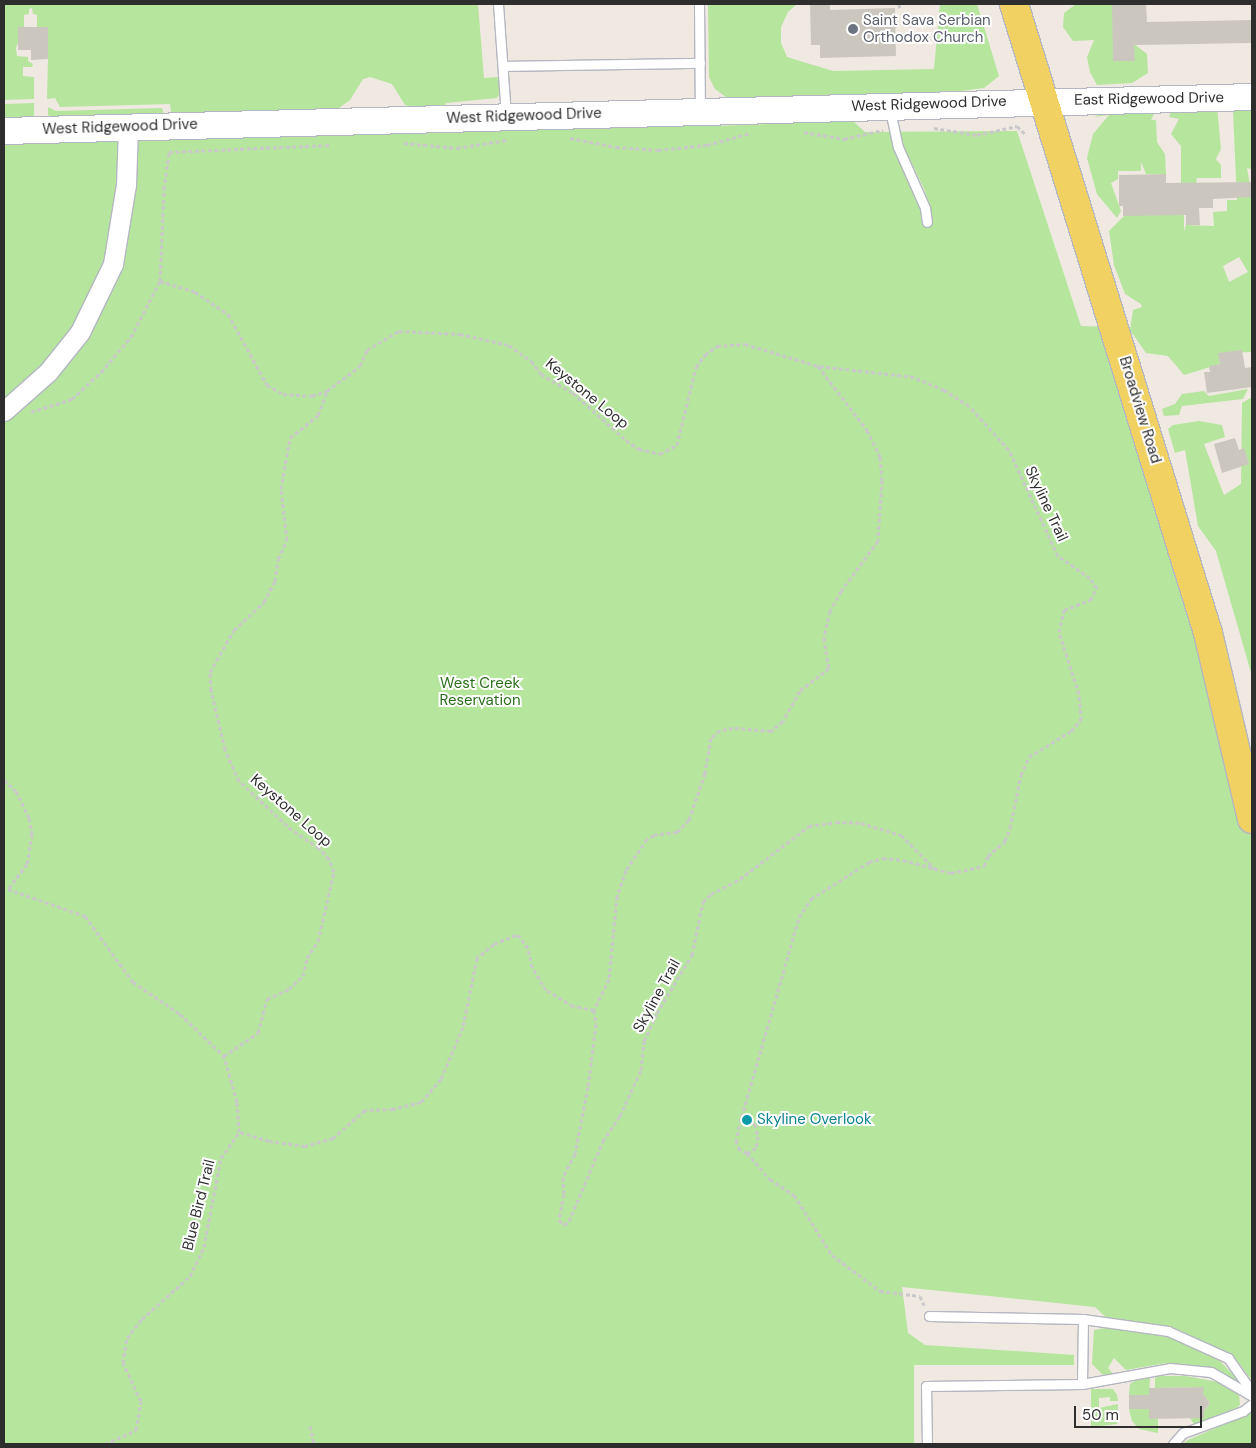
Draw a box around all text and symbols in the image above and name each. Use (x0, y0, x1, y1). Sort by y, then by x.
place label: Saint Sava Serbian Orthodox Church (863, 11, 991, 46)
marker: Saint Sava Serbian Orthodox Church (847, 23, 859, 35)
street label: East Ridgewood Drive (1074, 89, 1224, 109)
street label: West Ridgewood Drive (851, 92, 1007, 116)
street label: West Ridgewood Drive (446, 104, 602, 128)
street label: West Ridgewood Drive (42, 115, 198, 139)
street label: Broadview Road (1115, 354, 1165, 466)
street label: Keystone Loop (542, 355, 632, 433)
street label: Skyline Trail (1021, 464, 1071, 544)
park label: West Creek Reservation (439, 674, 521, 709)
street label: Keystone Loop (247, 771, 335, 851)
street label: Skyline Trail (630, 956, 684, 1036)
place label: Skyline Overlook (757, 1111, 872, 1129)
marker: Skyline Overlook (741, 1114, 753, 1126)
street label: Blue Bird Trail (179, 1158, 219, 1252)
scale bar (1076, 1396, 1204, 1428)
text: 50 m (1082, 1405, 1119, 1425)

